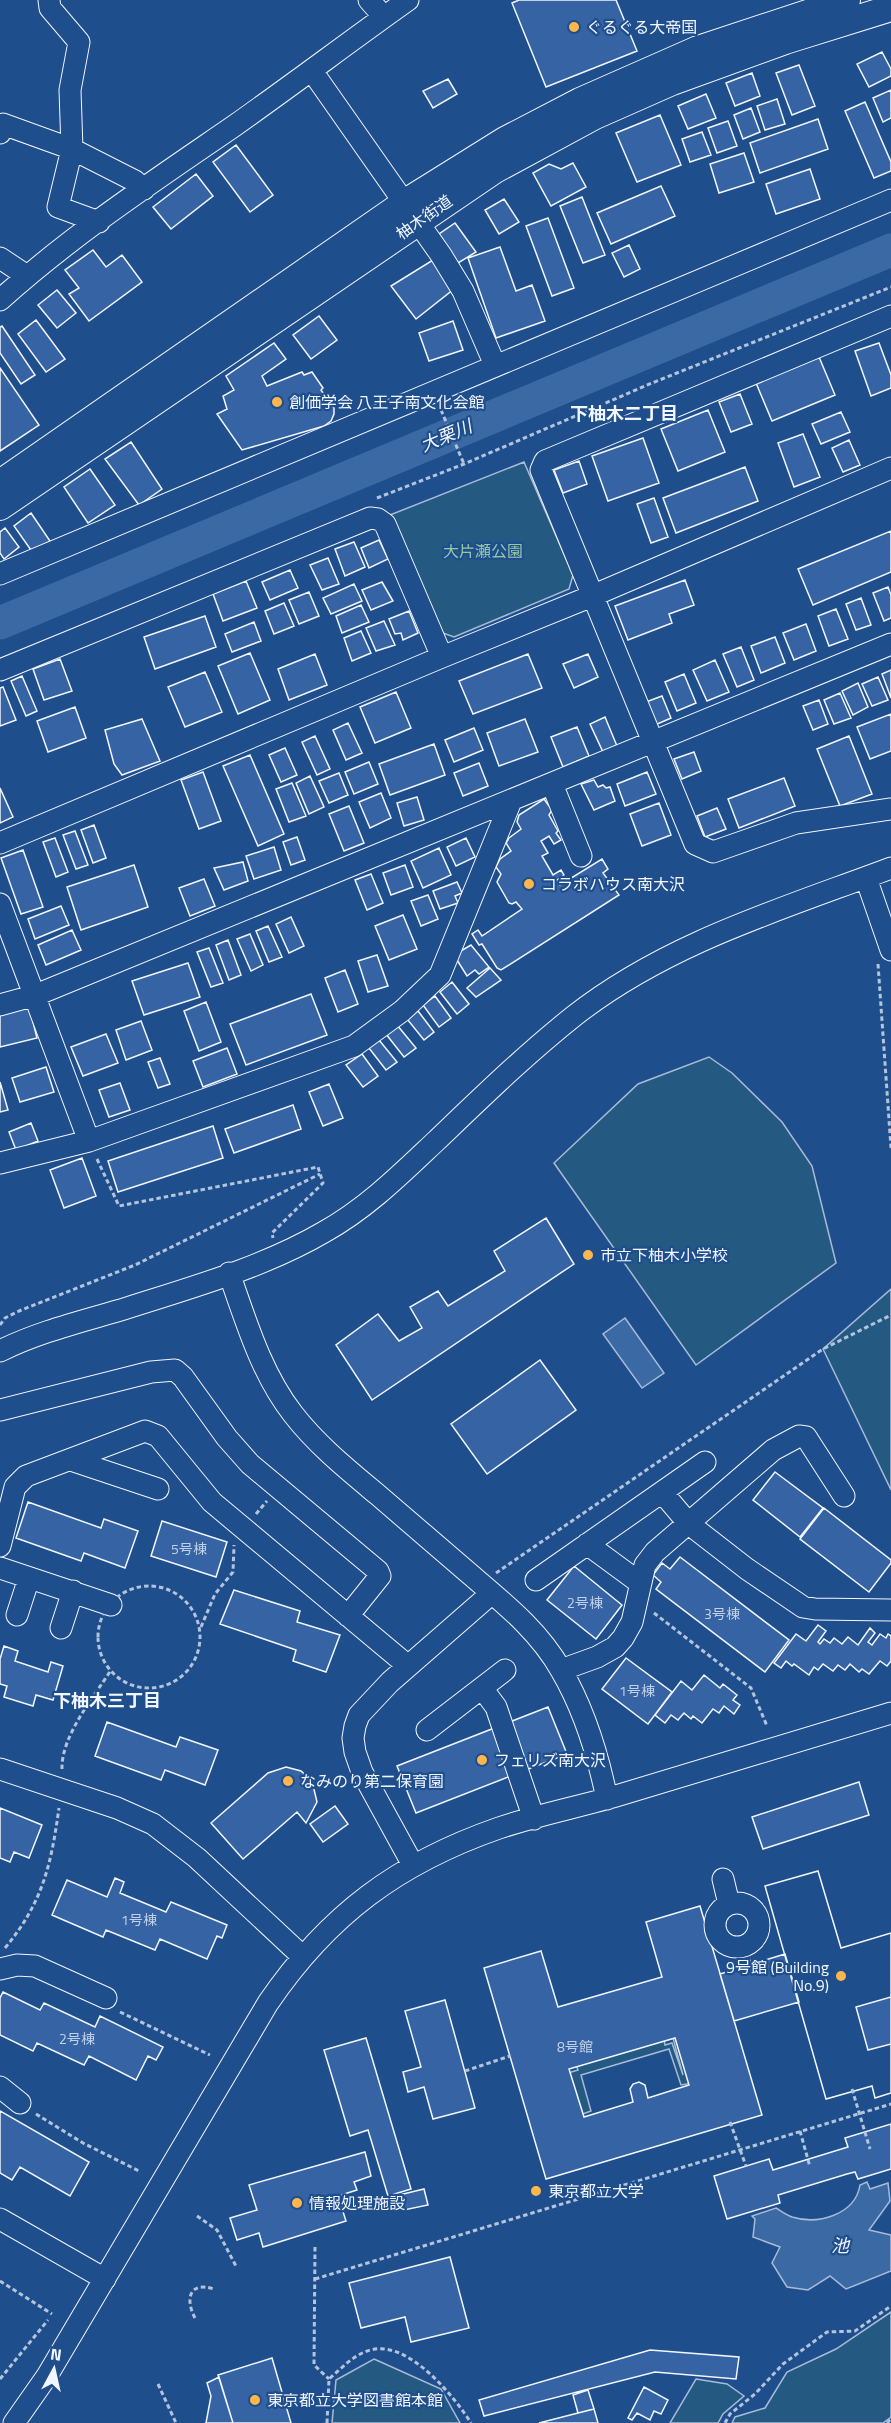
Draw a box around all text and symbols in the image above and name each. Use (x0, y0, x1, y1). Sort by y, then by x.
place label: ぐるぐる大帝国 (586, 15, 697, 39)
marker: ぐるぐる大帝国 (567, 20, 581, 34)
street label: 柚木街道 (391, 189, 457, 245)
place label: 創価学会 八王子南文化会館 (289, 390, 485, 414)
marker: 創価学会 八王子南文化会館 (270, 395, 284, 409)
district label: 下柚木二丁目 (570, 400, 678, 427)
water label: 大栗川 (416, 412, 478, 459)
park label: 大片瀬公園 (443, 539, 523, 563)
place label: コラボハウス南大沢 (541, 872, 685, 896)
marker: コラボハウス南大沢 (522, 877, 536, 891)
place label: 市立下柚木小学校 (600, 1243, 728, 1267)
marker: 市立下柚木小学校 (581, 1248, 595, 1262)
house number: 5号棟 (171, 1538, 207, 1559)
house number: 2号棟 (567, 1592, 603, 1613)
house number: 3号棟 (704, 1603, 740, 1624)
house number: 1号棟 (619, 1680, 655, 1701)
district label: 下柚木三丁目 (53, 1687, 161, 1714)
place label: フェリズ南大沢 (494, 1748, 606, 1772)
marker: フェリズ南大沢 (475, 1753, 489, 1767)
place label: なみのり第二保育園 (300, 1769, 444, 1793)
marker: なみのり第二保育園 (281, 1774, 295, 1788)
house number: 1号棟 (121, 1909, 157, 1930)
place label: 9号館 (Building No.9) (726, 1955, 829, 1997)
marker: 9号館 (Building No.9) (834, 1969, 848, 1983)
house number: 2号棟 (59, 2028, 95, 2049)
house number: 8号館 (557, 2036, 593, 2057)
place label: 東京都立大学 (548, 2179, 644, 2203)
marker: 東京都立大学 (529, 2184, 543, 2198)
place label: 情報処理施設 (309, 2191, 405, 2215)
marker: 情報処理施設 (290, 2196, 304, 2210)
water label: 池 (831, 2232, 851, 2259)
north arrow (24, 2339, 84, 2399)
text: N (49, 2341, 63, 2367)
place label: 東京都立大学図書館本館 (267, 2388, 443, 2412)
marker: 東京都立大学図書館本館 (248, 2393, 262, 2407)

